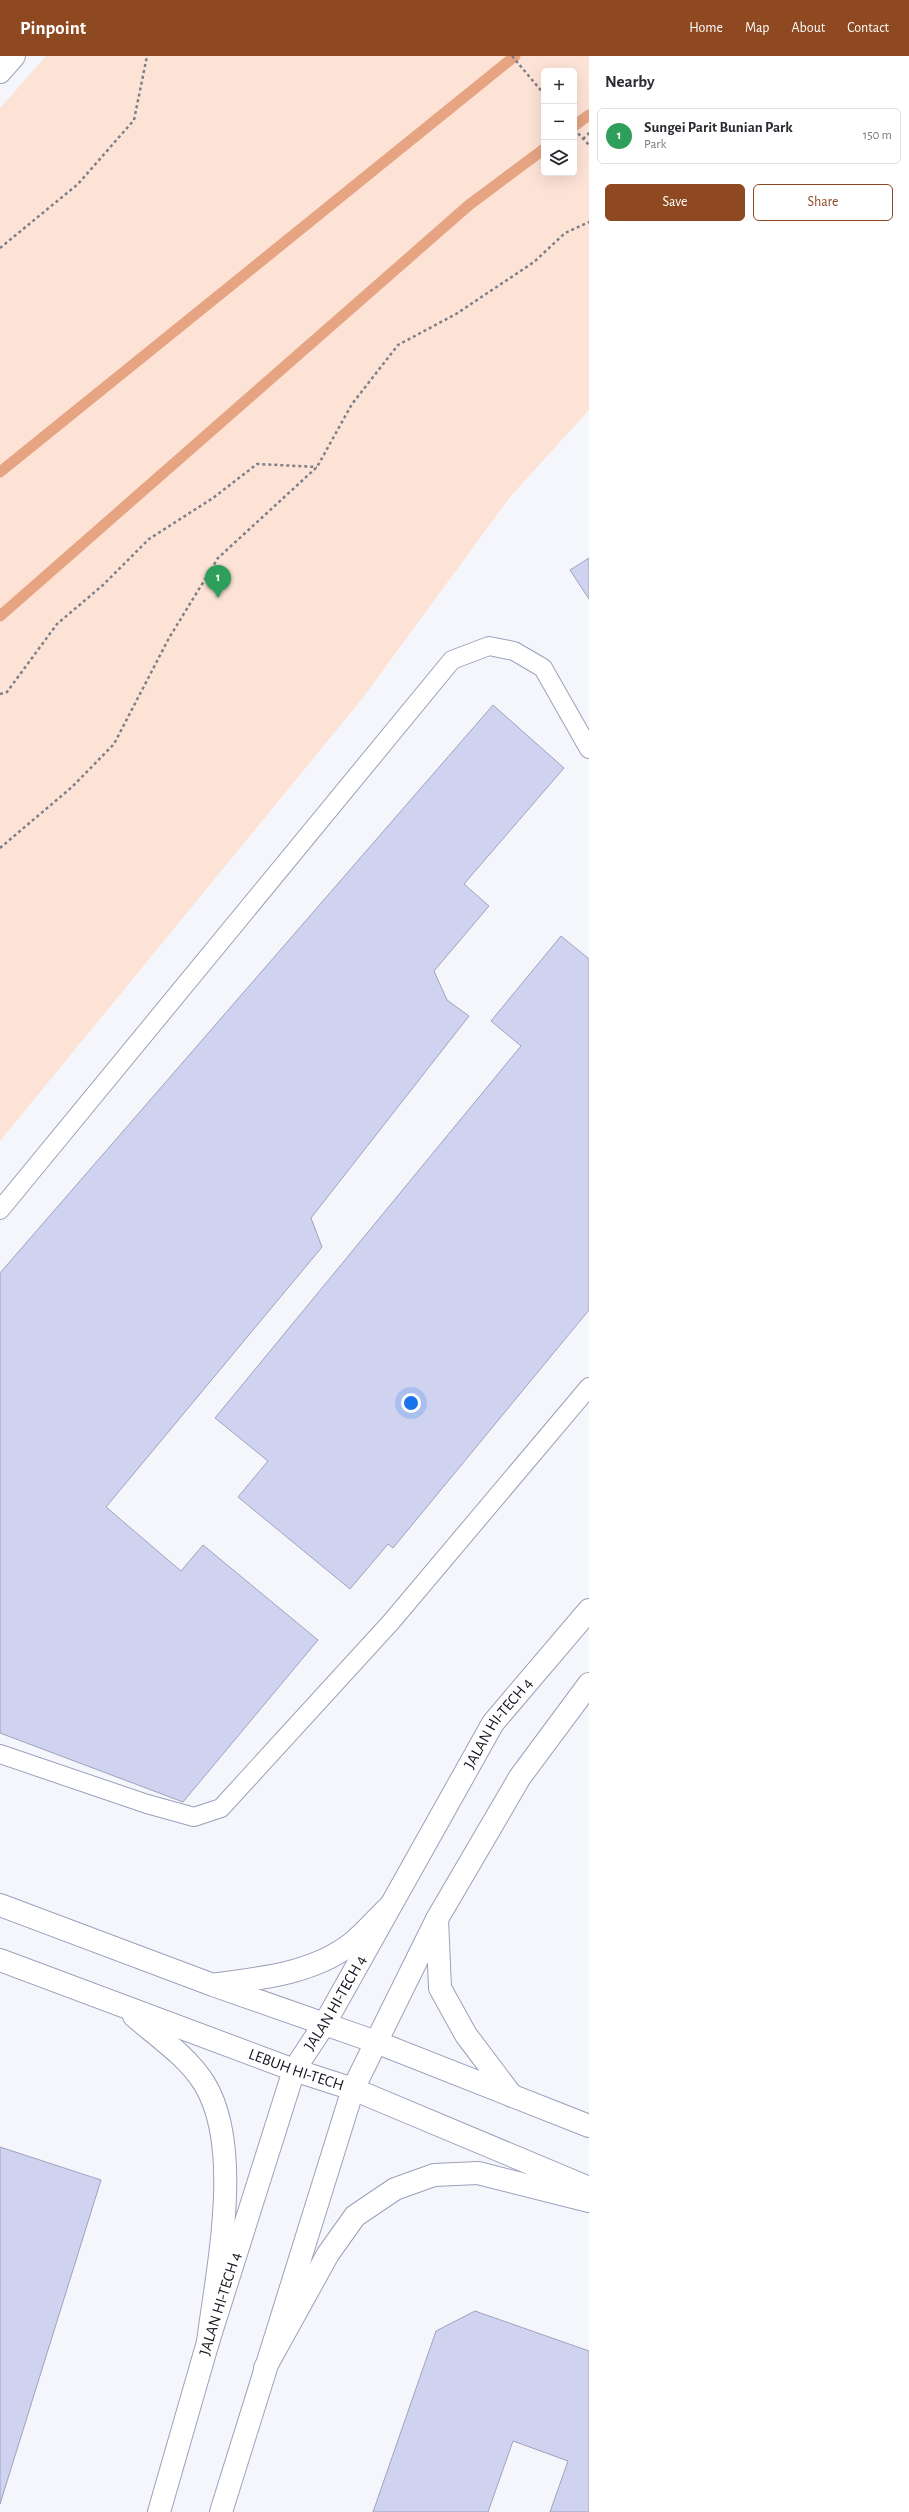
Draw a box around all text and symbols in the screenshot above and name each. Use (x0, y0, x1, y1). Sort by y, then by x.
text: Pinpoint (20, 19, 86, 38)
text: Home (689, 21, 723, 35)
text: Map (745, 21, 769, 35)
text: About (791, 21, 825, 35)
text: Contact (847, 21, 889, 35)
map controls (541, 68, 577, 176)
button: + (541, 68, 577, 104)
text: Nearby (605, 73, 655, 90)
button: − (541, 104, 577, 140)
text: Sungei Parit Bunian Park (644, 120, 793, 135)
text: 1 (617, 129, 621, 142)
text: 150 m (863, 129, 892, 142)
text: Park (644, 138, 666, 151)
button: layers (541, 140, 577, 176)
button: Save (605, 184, 745, 221)
button: Share (753, 184, 893, 221)
pin: 1 (205, 565, 231, 598)
your location (401, 1393, 421, 1413)
street label: JALAN HI-TECH 4 (461, 1675, 536, 1771)
street label: JALAN HI-TECH 4 (301, 1952, 369, 2053)
street label: LEBUH HI-TECH (246, 2046, 346, 2094)
street label: JALAN HI-TECH 4 (197, 2250, 244, 2357)

